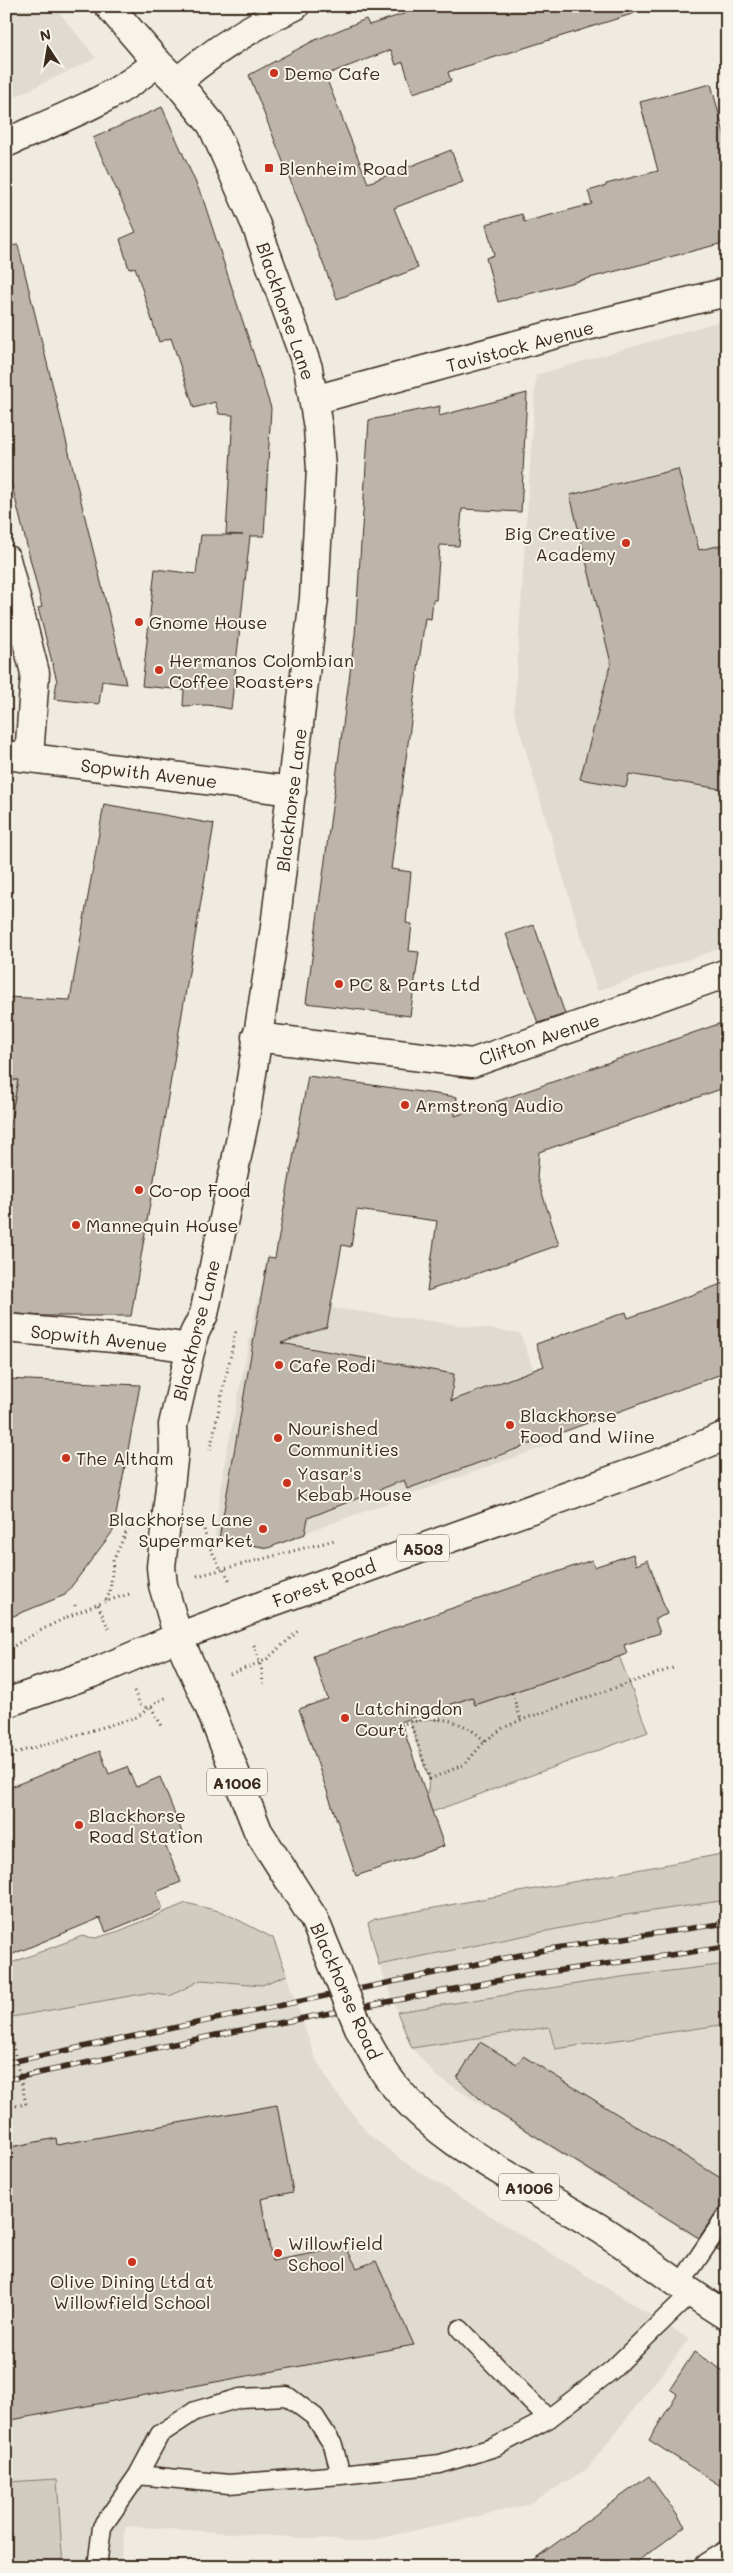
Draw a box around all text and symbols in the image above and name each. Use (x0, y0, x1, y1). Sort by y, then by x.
north arrow (22, 22, 72, 72)
text: N (38, 24, 52, 45)
place label: Demo Cafe (284, 61, 381, 85)
marker: Demo Cafe (268, 67, 280, 79)
place label: Blenheim Road (279, 156, 408, 180)
marker: Blenheim Road (263, 162, 275, 174)
street label: Blackhorse Lane (251, 239, 321, 383)
street label: Tavistock Avenue (444, 315, 596, 377)
place label: Big Creative Academy (505, 521, 616, 566)
marker: Big Creative Academy (620, 537, 632, 549)
place label: Gnome House (149, 610, 267, 634)
marker: Gnome House (133, 616, 145, 628)
place label: Hermanos Colombian Coffee Roasters (169, 648, 354, 693)
marker: Hermanos Colombian Coffee Roasters (153, 664, 165, 676)
street label: Blackhorse Lane (270, 727, 312, 873)
street label: Sopwith Avenue (79, 753, 219, 793)
place label: PC & Parts Ltd (349, 972, 480, 996)
marker: PC & Parts Ltd (333, 978, 345, 990)
street label: Clifton Avenue (475, 1007, 603, 1071)
place label: Armstrong Audio (415, 1093, 564, 1117)
marker: Armstrong Audio (399, 1099, 411, 1111)
place label: Co-op Food (149, 1178, 250, 1202)
marker: Co-op Food (133, 1184, 145, 1196)
place label: Mannequin House (86, 1213, 239, 1237)
marker: Mannequin House (70, 1219, 82, 1231)
street label: Blackhorse Lane (167, 1257, 225, 1403)
street label: Sopwith Avenue (29, 1319, 169, 1357)
place label: Cafe Rodi (289, 1353, 376, 1377)
marker: Cafe Rodi (273, 1359, 285, 1371)
place label: Blackhorse Food and Wiine (520, 1403, 655, 1448)
place label: Nourished Communities (288, 1416, 399, 1461)
marker: Blackhorse Food and Wiine (504, 1419, 516, 1431)
marker: Nourished Communities (272, 1432, 284, 1444)
place label: The Altham (76, 1446, 174, 1470)
marker: The Altham (60, 1452, 72, 1464)
place label: Yasar's Kebab House (297, 1461, 412, 1506)
marker: Yasar's Kebab House (281, 1477, 293, 1489)
place label: Blackhorse Lane Supermarket (109, 1507, 253, 1552)
marker: Blackhorse Lane Supermarket (257, 1523, 269, 1535)
road number: A503 (397, 1535, 449, 1562)
street label: Forest Road (269, 1553, 379, 1613)
place label: Latchingdon Court (355, 1696, 462, 1741)
marker: Latchingdon Court (339, 1712, 351, 1724)
road number: A1006 (207, 1768, 267, 1795)
place label: Blackhorse Road Station (89, 1803, 203, 1848)
marker: Blackhorse Road Station (73, 1819, 85, 1831)
street label: Blackhorse Road (305, 1919, 387, 2063)
road number: A1006 (499, 2174, 559, 2200)
place label: Willowfield School (288, 2231, 383, 2276)
marker: Willowfield School (272, 2247, 284, 2259)
marker: Olive Dining Ltd at Willowfield School (126, 2256, 138, 2268)
place label: Olive Dining Ltd at Willowfield School (50, 2269, 214, 2314)

